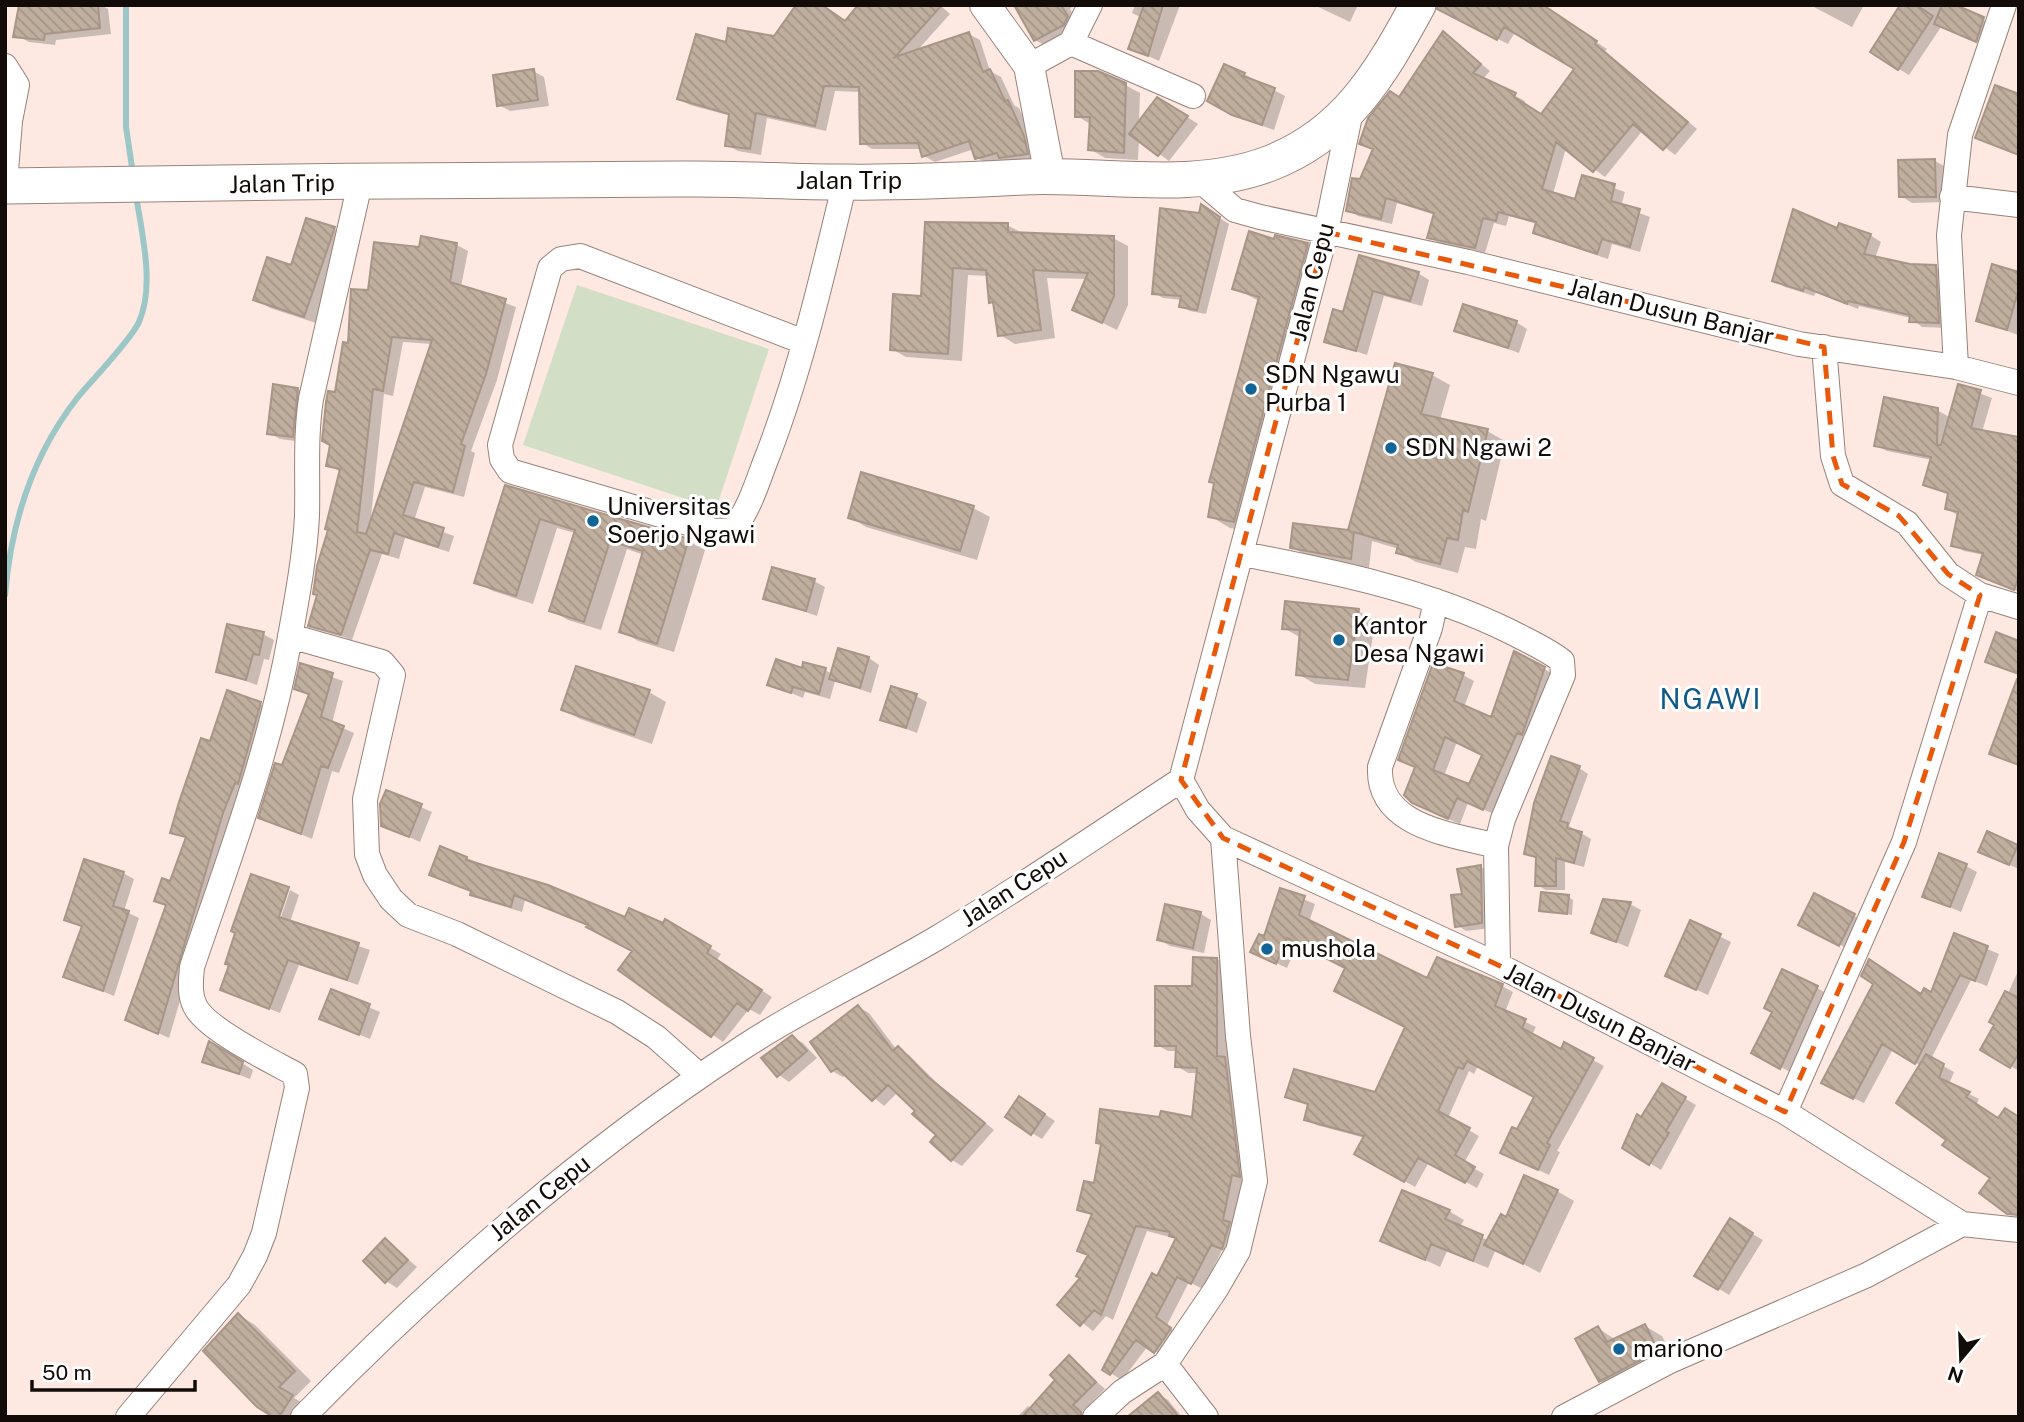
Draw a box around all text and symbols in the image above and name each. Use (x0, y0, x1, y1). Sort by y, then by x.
street label: Jalan Trip (796, 166, 902, 194)
street label: Jalan Trip (229, 168, 335, 198)
street label: Jalan Cepu (1283, 220, 1339, 344)
street label: Jalan Dusun Banjar (1565, 272, 1777, 350)
place label: SDN Ngawu Purba 1 (1265, 360, 1400, 416)
marker: SDN Ngawu Purba 1 (1243, 381, 1259, 397)
place label: SDN Ngawi 2 (1405, 433, 1552, 461)
marker: SDN Ngawi 2 (1383, 440, 1399, 456)
place label: Universitas Soerjo Ngawi (607, 492, 755, 548)
marker: Universitas Soerjo Ngawi (585, 513, 601, 529)
place label: Kantor Desa Ngawi (1353, 611, 1485, 667)
marker: Kantor Desa Ngawi (1331, 632, 1347, 648)
district label: NGAWI (1659, 682, 1763, 715)
street label: Jalan Cepu (955, 842, 1072, 932)
place label: mushola (1281, 934, 1376, 962)
marker: mushola (1259, 941, 1275, 957)
street label: Jalan Dusun Banjar (1500, 957, 1701, 1078)
street label: Jalan Cepu (484, 1148, 595, 1246)
north arrow (1926, 1324, 1996, 1394)
place label: mariono (1633, 1334, 1723, 1362)
marker: mariono (1611, 1341, 1627, 1357)
scale bar (32, 1348, 194, 1392)
text: 50 m (42, 1360, 92, 1385)
text: N (1945, 1362, 1966, 1388)

